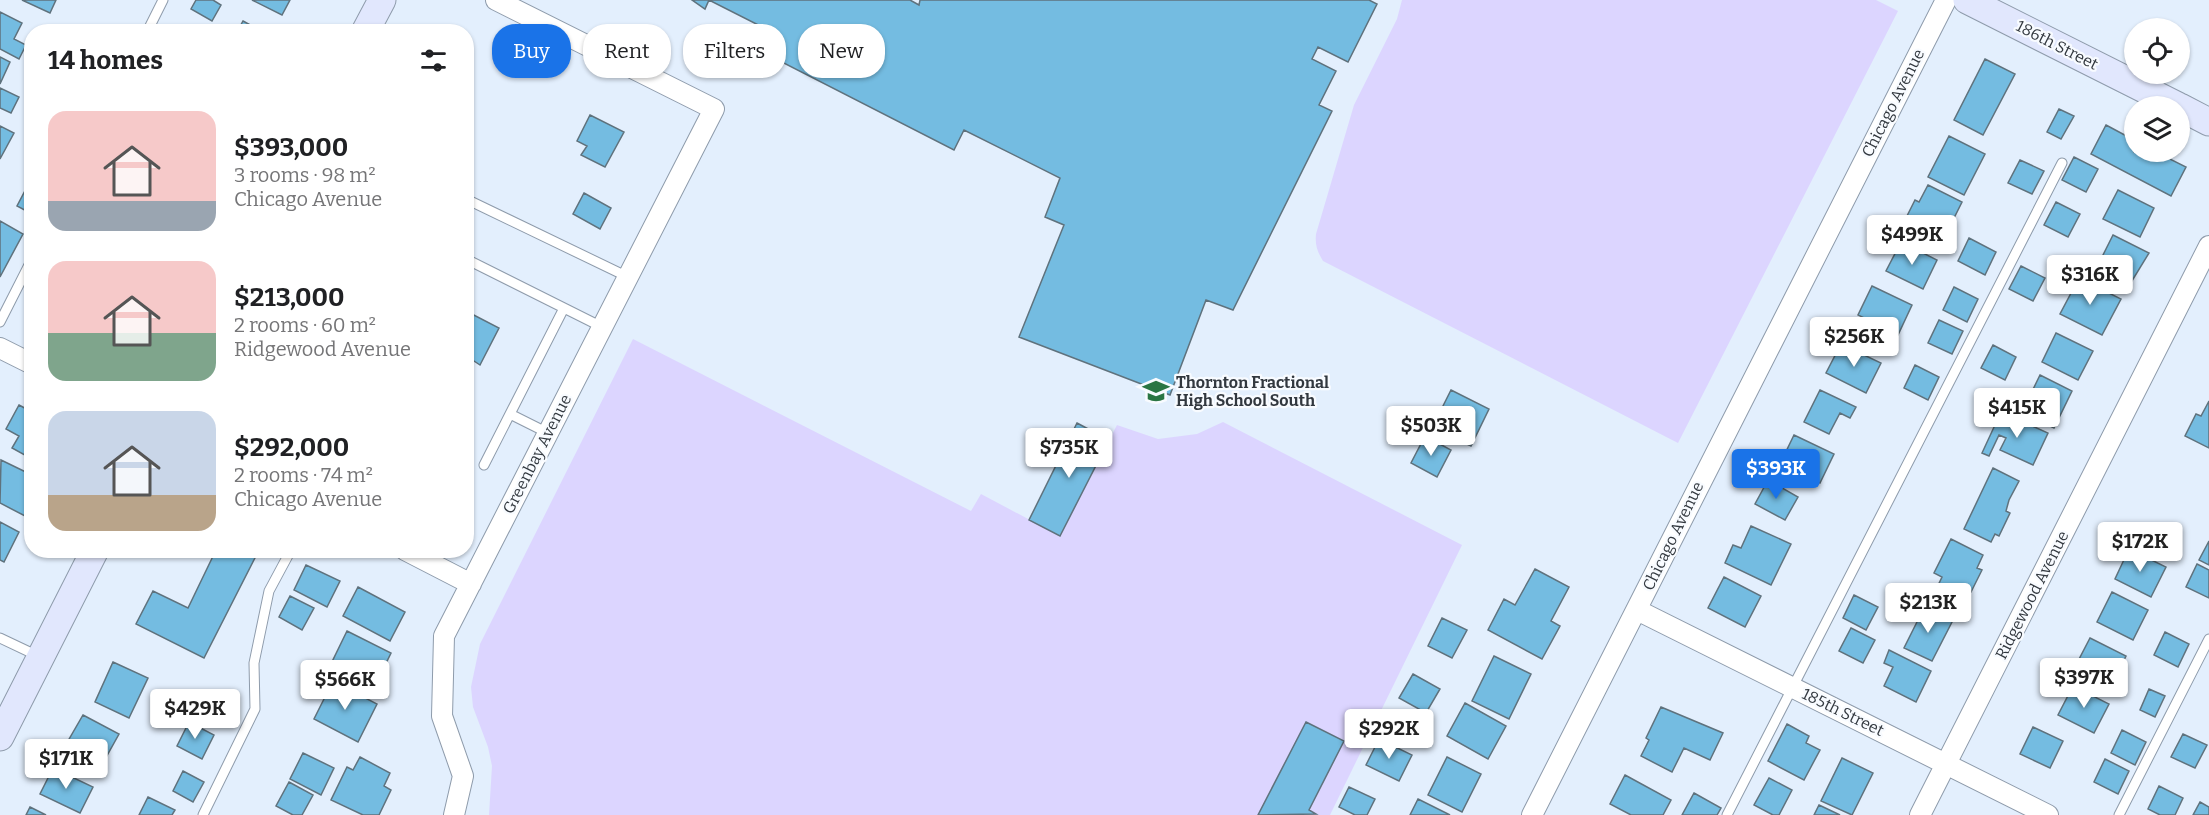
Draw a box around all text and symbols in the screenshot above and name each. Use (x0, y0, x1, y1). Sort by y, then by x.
street label: 186th Street (2013, 16, 2101, 74)
map controls (2124, 18, 2190, 162)
button: locate (2124, 18, 2190, 84)
chip: Buy (492, 24, 571, 78)
chip: Rent (583, 24, 671, 78)
chip: Filters (683, 24, 786, 78)
chip: New (798, 24, 885, 78)
icon: filters (417, 44, 450, 77)
text: 14 homes (48, 45, 163, 76)
street label: Chicago Avenue (1858, 46, 1928, 160)
button: layers (2124, 96, 2190, 162)
text: $393,000 (234, 132, 348, 163)
icon: home (96, 135, 168, 207)
text: 3 rooms · 98 m² (234, 163, 376, 187)
text: Chicago Avenue (234, 187, 382, 211)
pin: $499K (1870, 215, 1954, 266)
text: $499K (1881, 222, 1943, 246)
pin: $316K (2048, 255, 2132, 306)
text: $316K (2061, 262, 2119, 286)
text: $213,000 (234, 282, 344, 313)
icon: home (96, 285, 168, 357)
text: 2 rooms · 60 m² (234, 313, 376, 337)
pin: $256K (1812, 317, 1896, 368)
text: $256K (1824, 324, 1884, 348)
text: Ridgewood Avenue (234, 337, 411, 361)
place label: Thornton Fractional High School South (1176, 373, 1329, 410)
school or university icon: Thornton Fractional High School South (1141, 376, 1171, 406)
pin: $415K (1975, 388, 2059, 439)
street label: Greenbay Avenue (499, 391, 575, 517)
text: $415K (1988, 395, 2046, 419)
pin: $503K (1389, 406, 1473, 457)
text: $503K (1400, 413, 1462, 437)
pin: $735K (1027, 428, 1111, 479)
text: $292,000 (234, 432, 349, 463)
icon: home (96, 435, 168, 507)
text: $735K (1039, 435, 1099, 459)
pin: $393K (1734, 449, 1818, 500)
text: $393K (1746, 456, 1806, 480)
text: 2 rooms · 74 m² (234, 463, 373, 487)
street label: Chicago Avenue (1638, 479, 1708, 593)
text: Chicago Avenue (234, 487, 382, 511)
pin: $172K (2098, 522, 2182, 573)
street label: Ridgewood Avenue (1991, 528, 2073, 662)
text: $172K (2112, 529, 2168, 553)
pin: $213K (1886, 583, 1970, 634)
text: $213K (1899, 590, 1957, 614)
pin: $397K (2042, 658, 2126, 709)
pin: $566K (303, 660, 387, 711)
text: $397K (2054, 665, 2114, 689)
text: $566K (314, 667, 376, 691)
street label: 185th Street (1799, 684, 1887, 740)
pin: $429K (153, 689, 237, 740)
text: $429K (164, 696, 226, 720)
pin: $292K (1347, 709, 1431, 760)
text: $292K (1359, 716, 1419, 740)
pin: $171K (24, 739, 108, 790)
text: $171K (39, 746, 93, 770)

